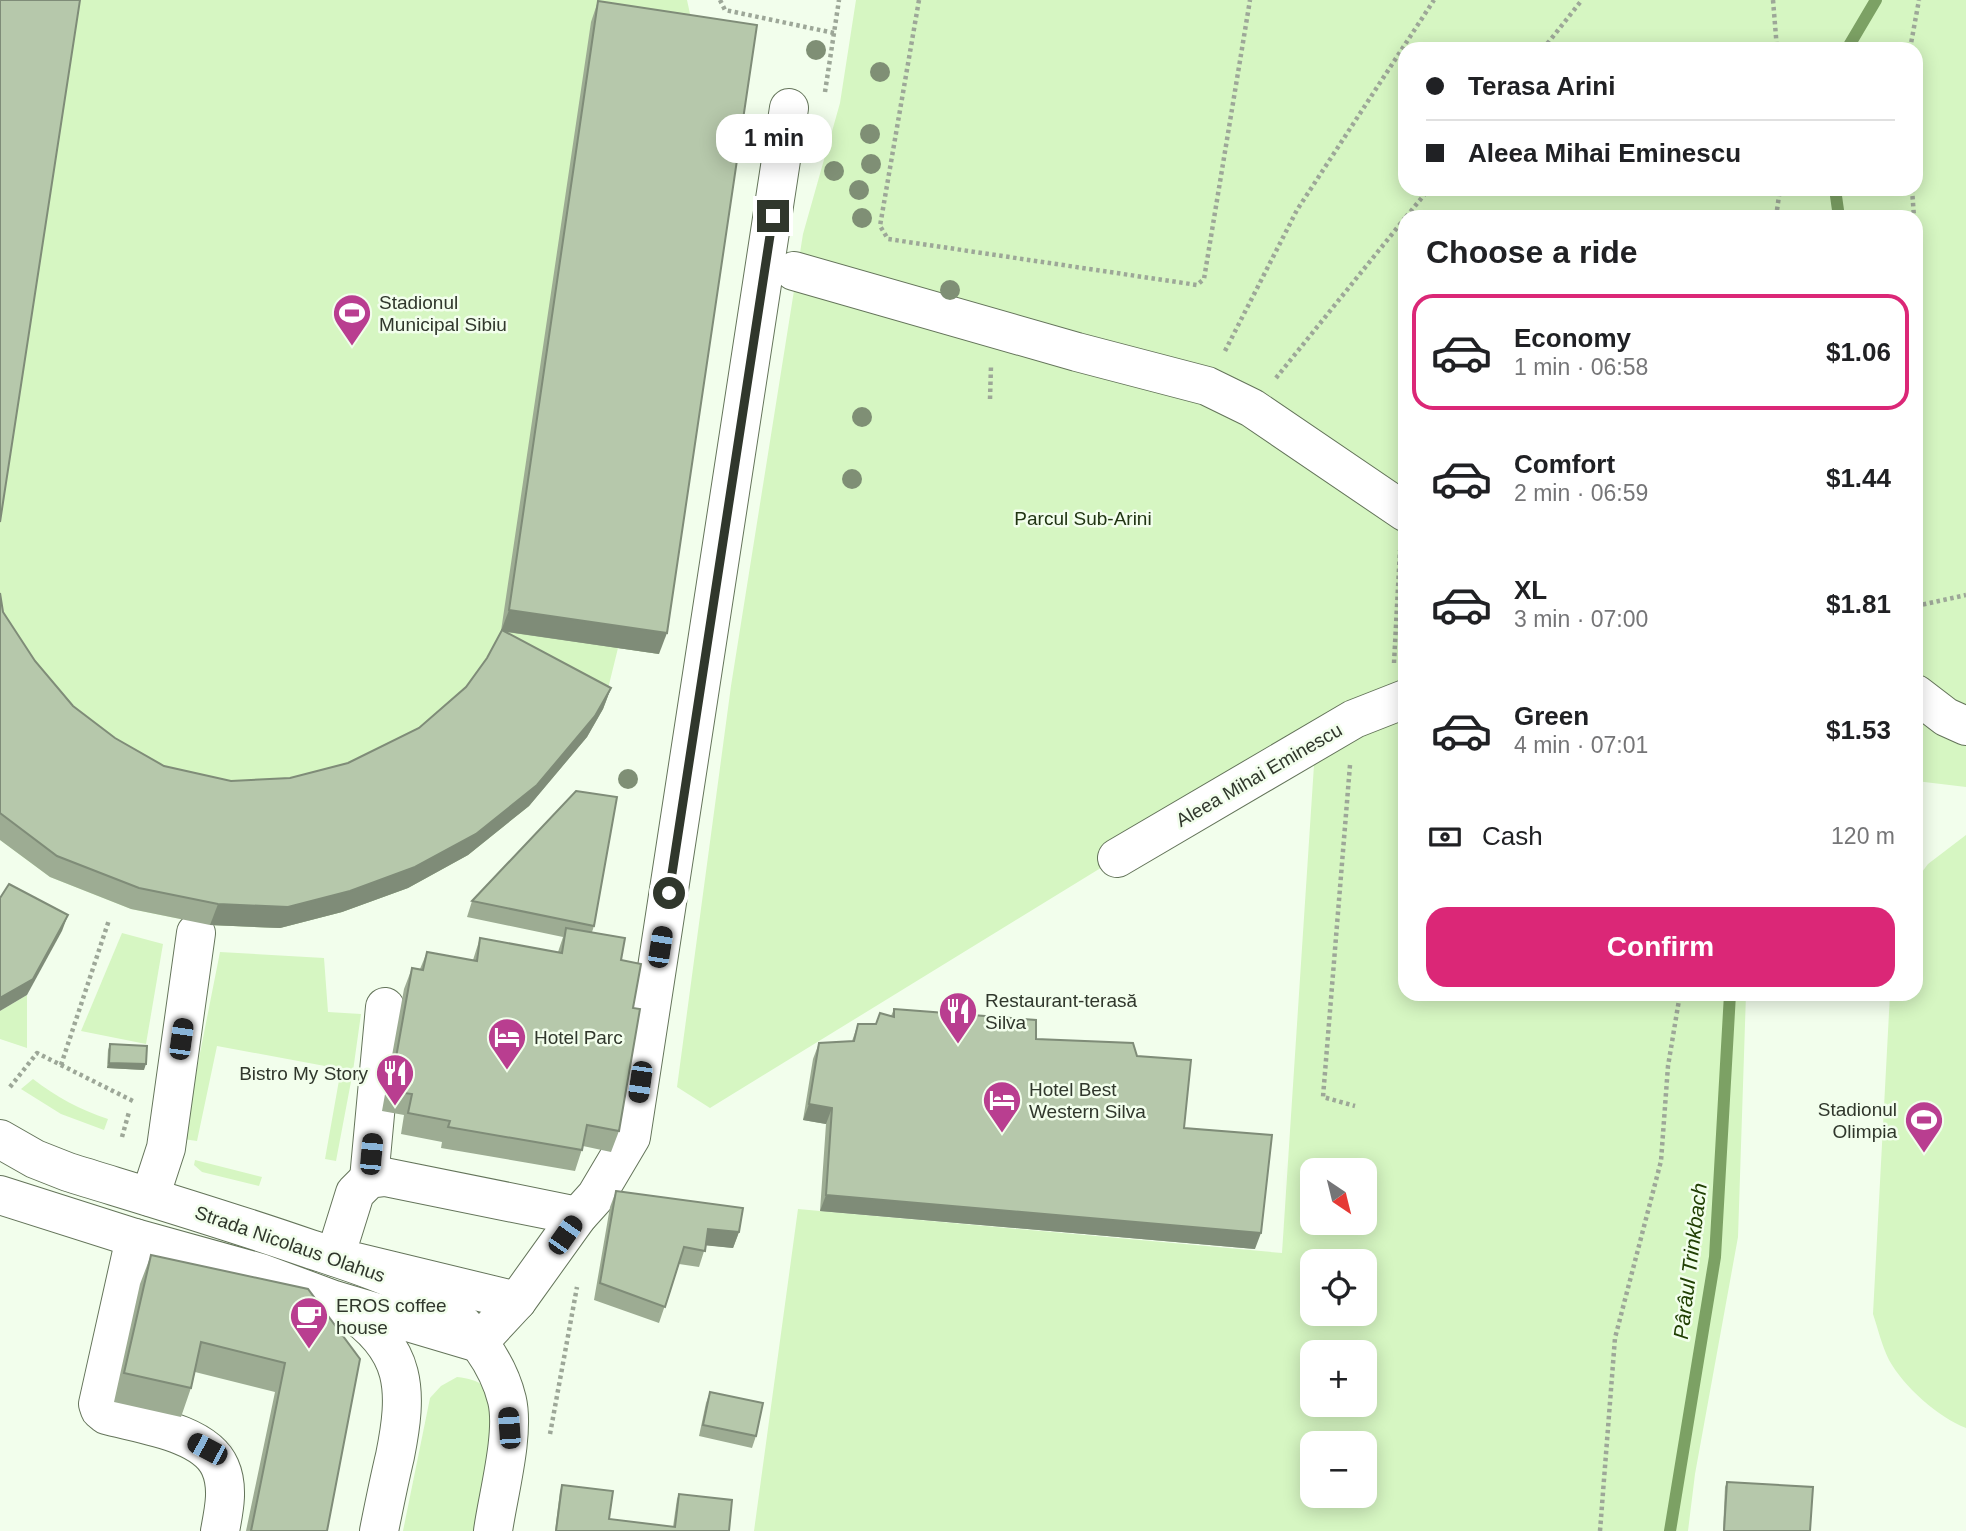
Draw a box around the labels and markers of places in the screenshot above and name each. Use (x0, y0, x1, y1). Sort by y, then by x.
sports icon: Stadionul Municipal Sibiu (331, 292, 373, 347)
place label: Stadionul Municipal Sibiu (379, 292, 507, 335)
restaurant icon: Restaurant-terasă Silva (937, 990, 979, 1045)
place label: Restaurant-terasă Silva (985, 990, 1138, 1033)
hotel icon: Hotel Parc (486, 1016, 528, 1071)
place label: Hotel Parc (534, 1027, 623, 1048)
restaurant icon: Bistro My Story (374, 1052, 416, 1107)
place label: Bistro My Story (239, 1063, 368, 1084)
hotel icon: Hotel Best Western Silva (981, 1079, 1023, 1134)
place label: Hotel Best Western Silva (1029, 1079, 1146, 1122)
place label: Stadionul Olimpia (1818, 1099, 1897, 1142)
sports icon: Stadionul Olimpia (1903, 1099, 1945, 1154)
cafe icon: EROS coffee house (288, 1295, 330, 1350)
place label: EROS coffee house (336, 1295, 447, 1338)

